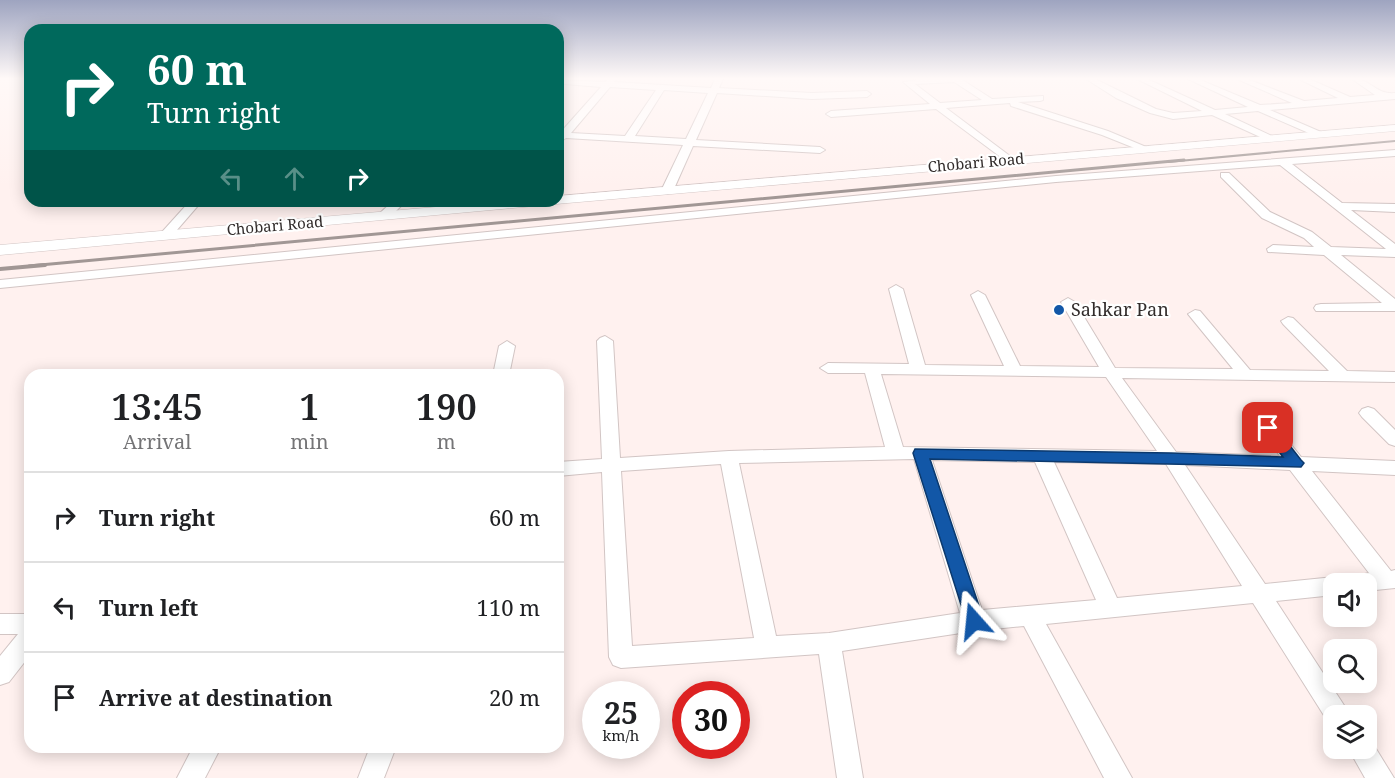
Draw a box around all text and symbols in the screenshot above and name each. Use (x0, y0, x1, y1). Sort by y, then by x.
text: 60 m (147, 40, 247, 97)
icon: right (48, 48, 126, 126)
text: Turn right (147, 94, 280, 131)
street label: Chobari Road (927, 148, 1025, 176)
icon: left (215, 162, 248, 195)
icon: ahead (278, 162, 311, 195)
icon: right (341, 162, 374, 195)
street label: Chobari Road (226, 211, 324, 239)
place label: Sahkar Pan (1071, 297, 1169, 321)
marker: Sahkar Pan (1052, 303, 1066, 317)
text: 13:45 (111, 382, 203, 431)
text: 1 (299, 382, 320, 431)
text: 190 (416, 382, 477, 431)
pin (1242, 402, 1293, 453)
icon: arrive (1251, 411, 1284, 444)
text: Arrival (123, 428, 191, 455)
text: min (290, 428, 329, 455)
text: m (437, 428, 456, 455)
icon: right (48, 501, 81, 534)
text: Turn right (99, 502, 215, 532)
text: 60 m (489, 502, 540, 532)
map controls (1323, 573, 1377, 759)
button: sound (1323, 573, 1377, 627)
position arrow (942, 589, 1006, 653)
icon: left (48, 591, 81, 624)
text: Turn left (99, 592, 198, 622)
text: 110 m (477, 592, 540, 622)
button: search (1323, 639, 1377, 693)
icon: arrive (48, 681, 81, 714)
speed limit sign: 30 (672, 681, 750, 759)
text: Arrive at destination (99, 682, 333, 712)
text: 20 m (489, 682, 540, 712)
text: 25 (604, 692, 638, 733)
button: layers (1323, 705, 1377, 759)
text: km/h (603, 725, 639, 745)

